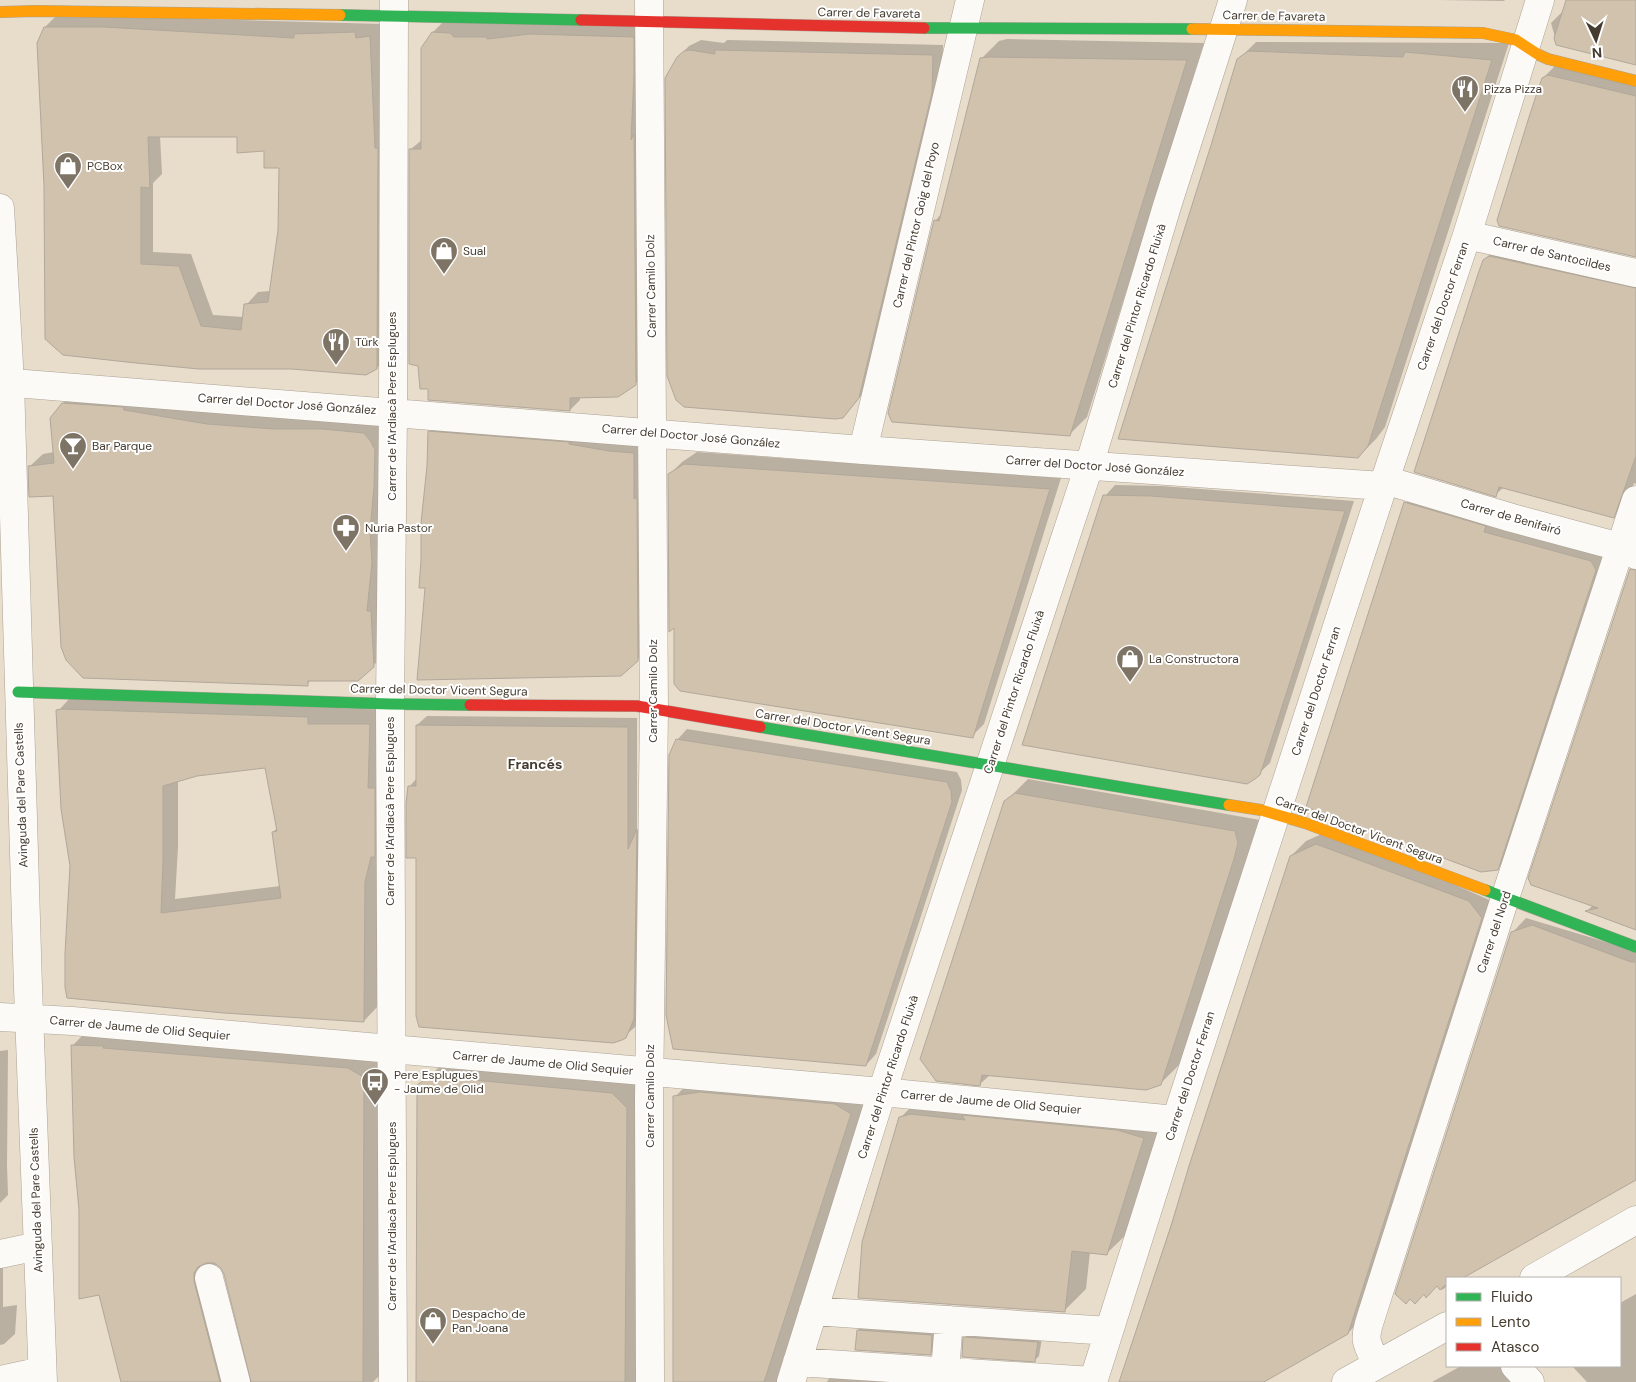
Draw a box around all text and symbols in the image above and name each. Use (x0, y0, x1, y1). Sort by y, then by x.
street label: Carrer de Favareta (818, 4, 920, 22)
street label: Carrer de Favareta (1223, 7, 1325, 25)
north arrow (1571, 15, 1621, 65)
text: N (1591, 44, 1603, 62)
restaurant icon: Pizza Pizza (1450, 74, 1480, 113)
place label: Pizza Pizza (1484, 81, 1542, 97)
street label: Carrer del Pintor Goig del Poyo (889, 140, 943, 310)
shop icon: PCBox (53, 151, 83, 190)
place label: PCBox (87, 158, 123, 174)
street label: Carrer del Pintor Ricardo Fluixà (1104, 222, 1170, 390)
street label: Carrer de Santocildes (1491, 233, 1613, 275)
street label: Carrer Camilo Dolz (642, 234, 660, 338)
shop icon: Sual (429, 236, 459, 275)
street label: Carrer del Doctor Ferran (1413, 239, 1473, 372)
place label: Sual (463, 243, 486, 259)
street label: Carrer de l'Ardiacà Pere Esplugues (384, 311, 400, 501)
restaurant icon: Türk (321, 327, 351, 366)
place label: Türk (355, 334, 379, 350)
street label: Carrer del Doctor José González (197, 390, 377, 418)
street label: Carrer del Doctor José González (601, 420, 781, 452)
bar icon: Bar Parque (58, 431, 88, 470)
place label: Bar Parque (92, 438, 152, 454)
street label: Carrer del Doctor José González (1005, 452, 1185, 480)
street label: Carrer de Benifairó (1459, 495, 1563, 539)
pharmacy icon: Nuria Pastor (331, 513, 361, 552)
place label: Nuria Pastor (365, 520, 433, 536)
street label: Carrer del Pintor Ricardo Fluixà (980, 608, 1048, 776)
street label: Carrer del Doctor Ferran (1288, 624, 1345, 758)
street label: Carrer Camilo Dolz (645, 639, 661, 743)
shop icon: La Constructora (1115, 644, 1145, 683)
place label: La Constructora (1149, 651, 1239, 667)
street label: Carrer del Doctor Vicent Segura (350, 680, 528, 700)
street label: Carrer del Doctor Vicent Segura (754, 705, 932, 749)
street label: Carrer de l'Ardiacà Pere Esplugues (382, 716, 398, 906)
street label: Avinguda del Pare Castells (10, 722, 32, 868)
district label: Francés (508, 755, 562, 773)
street label: Carrer del Doctor Vicent Segura (1273, 792, 1445, 868)
street label: Carrer del Nord (1473, 889, 1515, 975)
street label: Carrer del Pintor Ricardo Fluixà (854, 993, 922, 1161)
street label: Carrer del Doctor Ferran (1162, 1009, 1219, 1143)
street label: Carrer de Jaume de Olid Sequier (49, 1012, 232, 1044)
street label: Carrer Camilo Dolz (642, 1044, 658, 1148)
street label: Carrer de Jaume de Olid Sequier (452, 1047, 635, 1079)
bus stop icon: Pere Esplugues - Jaume de Olid (360, 1067, 390, 1106)
place label: Pere Esplugues - Jaume de Olid (394, 1067, 484, 1097)
street label: Carrer de Jaume de Olid Sequier (900, 1086, 1083, 1118)
street label: Carrer de l'Ardiacà Pere Esplugues (384, 1121, 400, 1311)
street label: Avinguda del Pare Castells (25, 1127, 47, 1273)
legend (1446, 1277, 1621, 1367)
text: Fluido (1491, 1287, 1533, 1307)
shop icon: Despacho de Pan Joana (418, 1306, 448, 1345)
place label: Despacho de Pan Joana (452, 1306, 526, 1336)
text: Lento (1491, 1312, 1530, 1332)
text: Atasco (1491, 1337, 1539, 1357)

